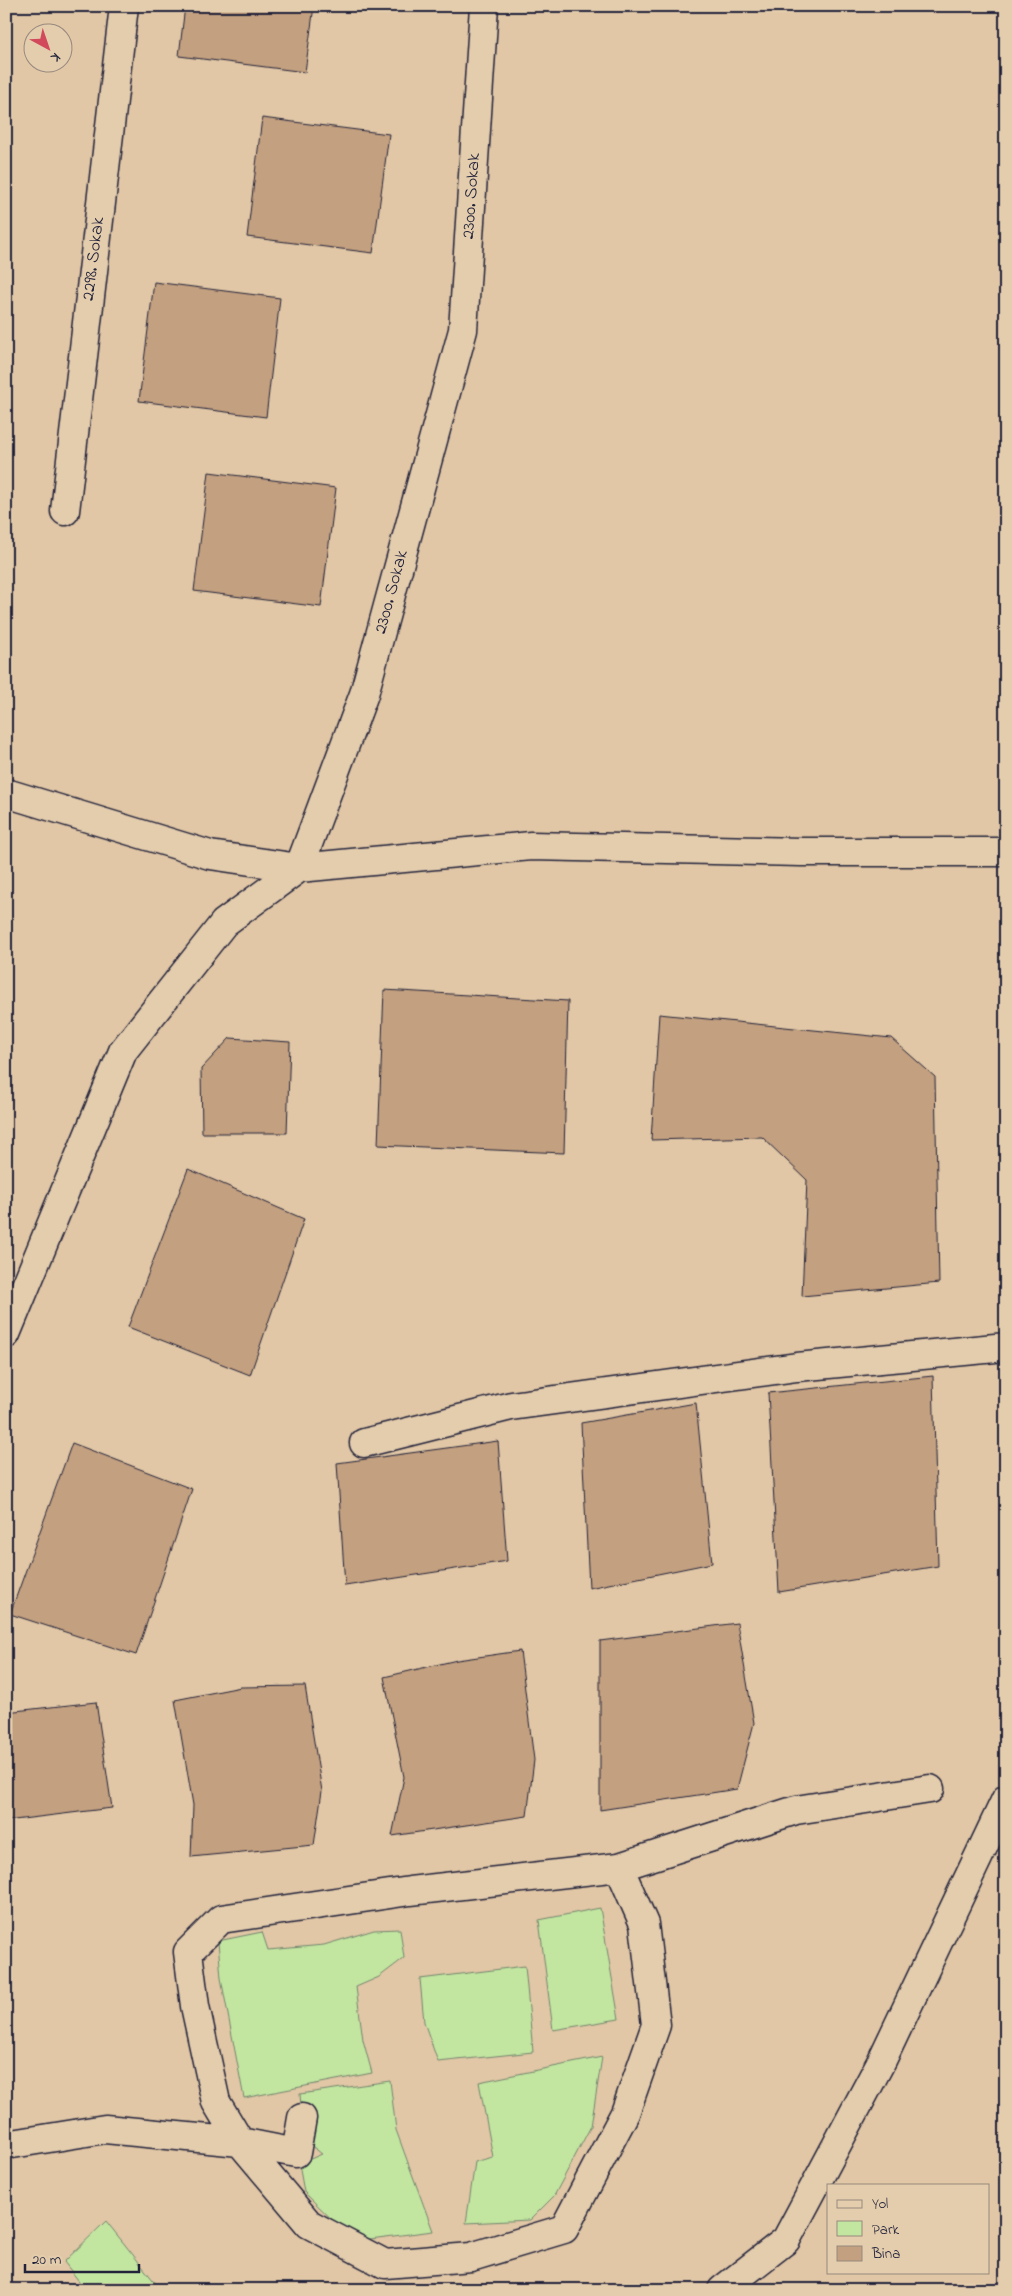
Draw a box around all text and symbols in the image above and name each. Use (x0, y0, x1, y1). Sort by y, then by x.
north arrow (22, 22, 72, 72)
text: K (45, 47, 65, 68)
street label: 2300. Sokak (456, 152, 488, 240)
street label: 2298. Sokak (76, 216, 112, 302)
street label: 2300. Sokak (368, 547, 416, 637)
legend (827, 2184, 990, 2274)
text: Yol (872, 2193, 888, 2215)
text: Park (872, 2219, 900, 2241)
scale bar (25, 2241, 139, 2273)
text: Bina (871, 2243, 900, 2265)
text: 20 m (32, 2249, 62, 2271)

